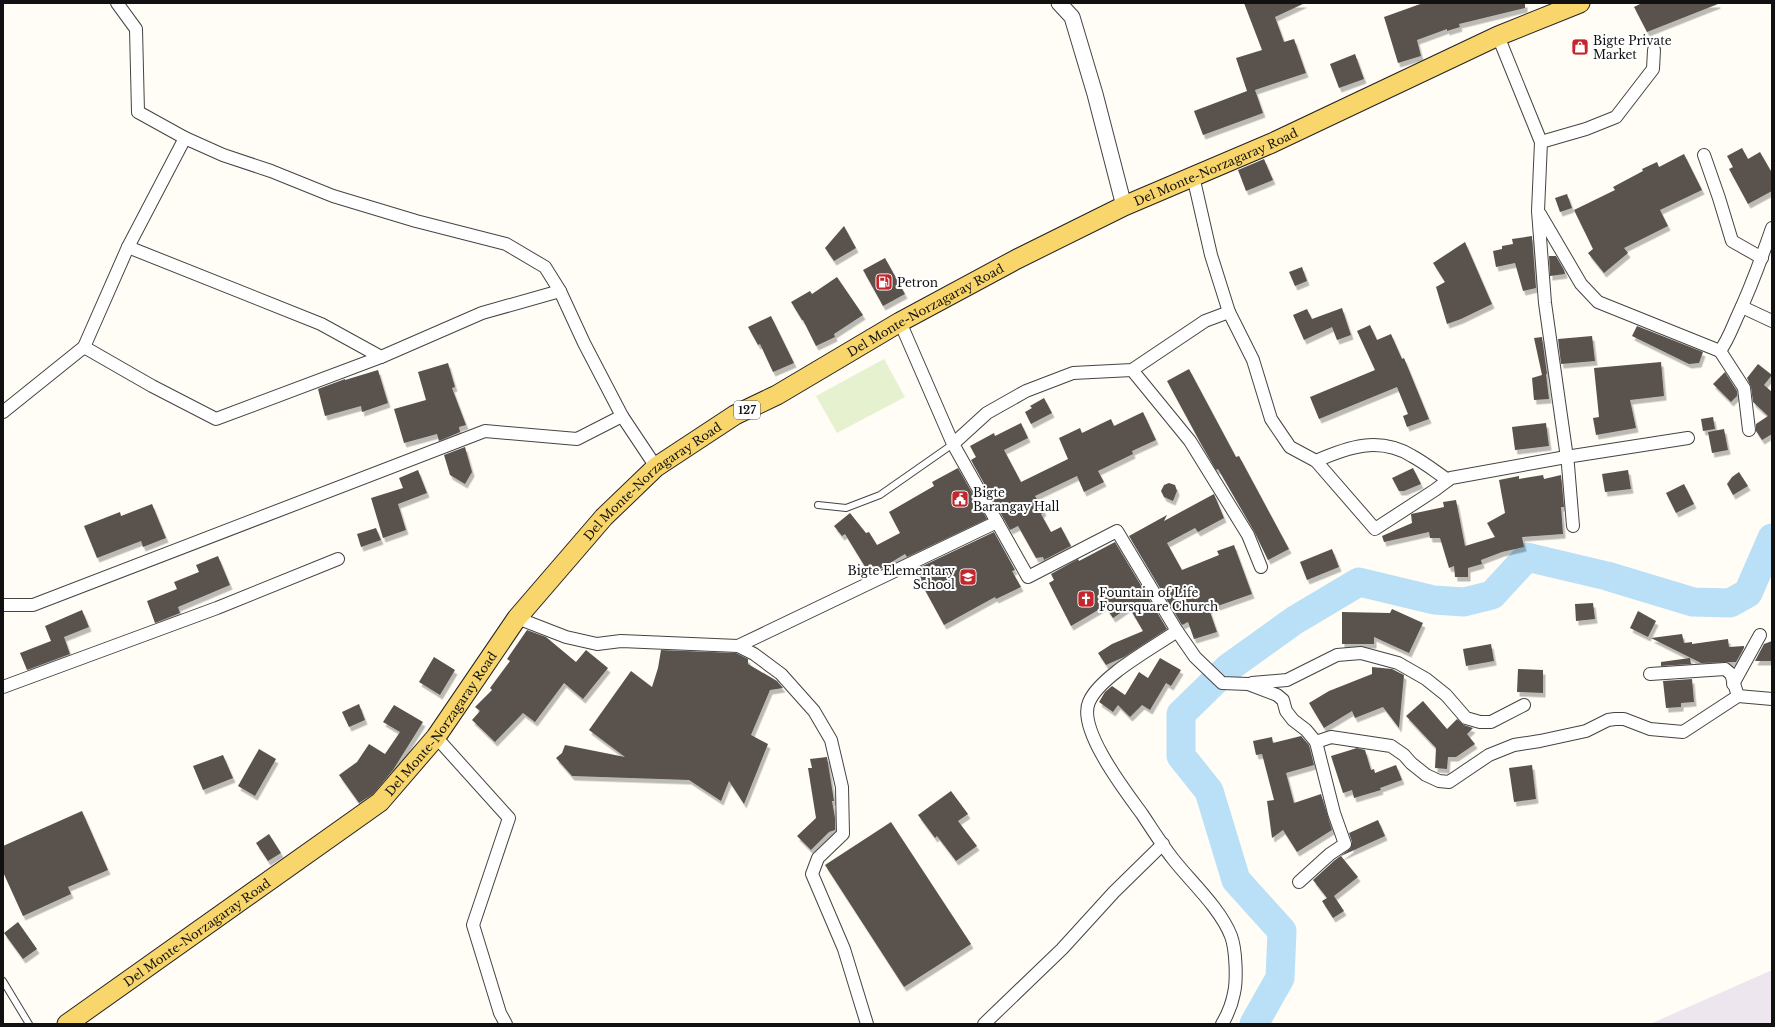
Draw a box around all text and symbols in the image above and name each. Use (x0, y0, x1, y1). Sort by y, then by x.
place label: Bigte Private Market (1593, 33, 1672, 62)
shop icon: Bigte Private Market (1570, 37, 1590, 57)
street label: Del Monte-Norzagaray Road (1131, 125, 1300, 208)
street label: Del Monte-Norzagaray Road (844, 260, 1006, 359)
fuel station icon: Petron (874, 272, 894, 292)
place label: Petron (897, 275, 938, 290)
road number: 127 (734, 401, 760, 419)
street label: Del Monte-Norzagaray Road (580, 419, 724, 543)
place label: Bigte Barangay Hall (973, 485, 1059, 514)
public building icon: Bigte Barangay Hall (950, 489, 970, 509)
place label: Bigte Elementary School (848, 563, 955, 592)
school or university icon: Bigte Elementary School (958, 567, 978, 587)
place label: Fountain of Life Foursquare Church (1099, 585, 1218, 614)
church icon: Fountain of Life Foursquare Church (1076, 589, 1096, 609)
street label: Del Monte-Norzagaray Road (381, 649, 500, 799)
street label: Del Monte-Norzagaray Road (120, 875, 273, 989)

